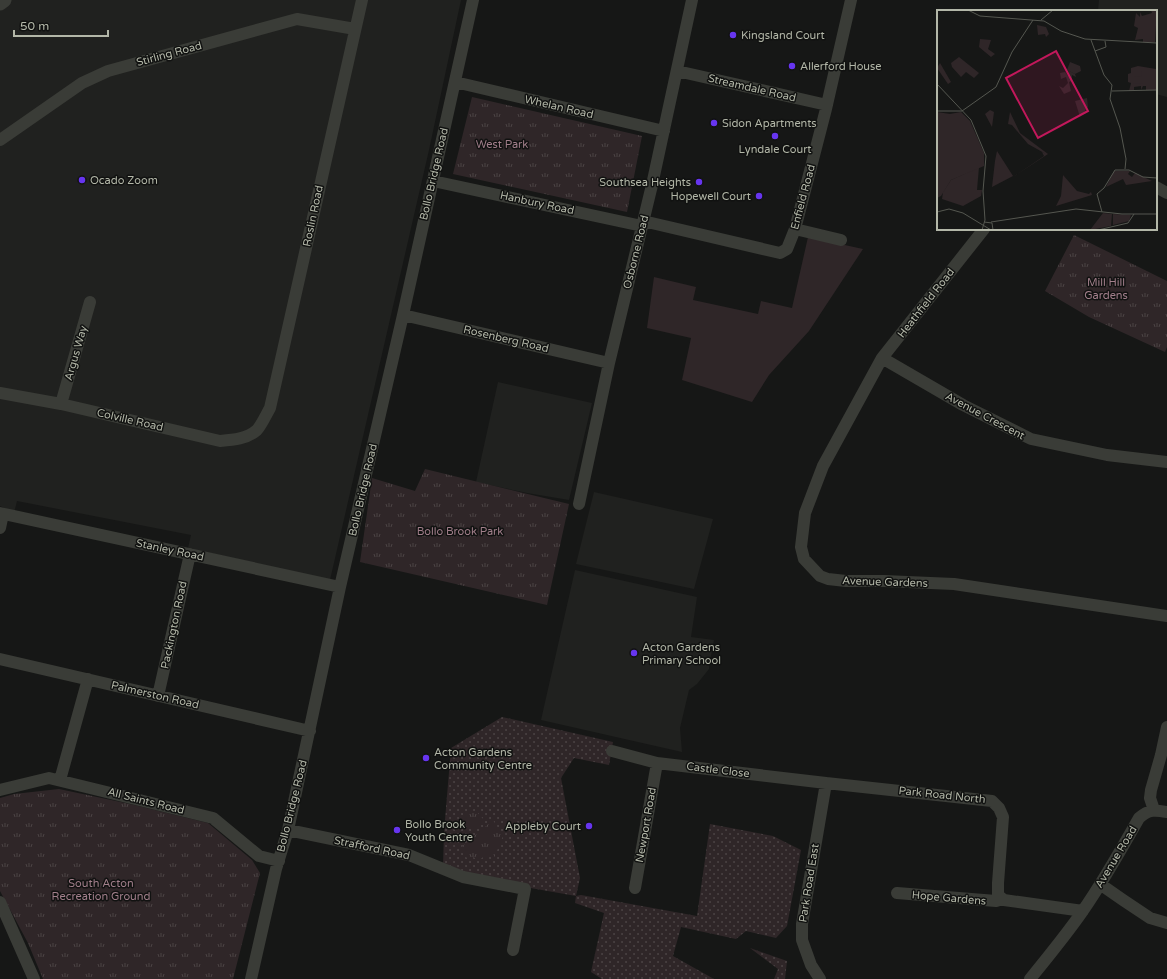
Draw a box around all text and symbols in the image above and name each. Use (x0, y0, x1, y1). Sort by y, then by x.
inset map (937, 10, 1157, 230)
scale bar (14, 12, 108, 38)
text: 50 m (20, 19, 49, 33)
place label: Kingsland Court (741, 29, 825, 42)
marker: Kingsland Court (728, 30, 738, 40)
street label: Stirling Road (135, 39, 203, 69)
place label: Allerford House (800, 60, 882, 73)
marker: Allerford House (787, 61, 797, 71)
street label: Streamdale Road (707, 72, 797, 104)
street label: Whelan Road (523, 93, 595, 121)
place label: Sidon Apartments (722, 117, 817, 130)
marker: Sidon Apartments (709, 118, 719, 128)
street label: Bollo Bridge Road (417, 126, 451, 221)
marker: Lyndale Court (770, 131, 780, 141)
park label: West Park (476, 138, 528, 151)
place label: Lyndale Court (738, 143, 812, 156)
street label: Enfield Road (788, 163, 818, 231)
place label: Ocado Zoom (90, 174, 158, 187)
marker: Ocado Zoom (77, 175, 87, 185)
place label: Southsea Heights (599, 176, 691, 189)
marker: Southsea Heights (694, 177, 704, 187)
street label: Roslin Road (300, 184, 326, 248)
street label: Hanbury Road (499, 189, 575, 217)
place label: Hopewell Court (671, 190, 751, 203)
marker: Hopewell Court (754, 191, 764, 201)
street label: Osborne Road (621, 214, 651, 290)
street label: Heathfield Road (895, 266, 957, 340)
park label: Mill Hill Gardens (1084, 276, 1128, 302)
street label: Rosenberg Road (462, 323, 550, 355)
street label: Argus Way (62, 324, 90, 382)
street label: Avenue Crescent (943, 390, 1027, 442)
street label: Colville Road (96, 406, 164, 434)
street label: Bollo Bridge Road (346, 442, 380, 537)
park label: Bollo Brook Park (417, 525, 503, 538)
street label: Stanley Road (135, 536, 205, 564)
street label: Avenue Gardens (842, 574, 928, 590)
street label: Packington Road (158, 580, 190, 670)
place label: Acton Gardens Primary School (642, 641, 721, 667)
marker: Acton Gardens Primary School (629, 648, 639, 658)
street label: Palmerston Road (110, 679, 200, 711)
place label: Acton Gardens Community Centre (434, 746, 532, 772)
marker: Acton Gardens Community Centre (421, 753, 431, 763)
street label: Bollo Bridge Road (274, 759, 310, 853)
street label: Castle Close (686, 760, 750, 780)
street label: Park Road North (898, 784, 986, 806)
street label: All Saints Road (106, 785, 186, 817)
street label: Newport Road (633, 786, 659, 864)
place label: Bollo Brook Youth Centre (405, 818, 473, 844)
place label: Appleby Court (505, 820, 581, 833)
marker: Appleby Court (584, 821, 594, 831)
street label: Avenue Road (1092, 824, 1140, 890)
marker: Bollo Brook Youth Centre (392, 825, 402, 835)
street label: Strafford Road (333, 834, 411, 862)
street label: Park Road East (796, 843, 822, 923)
park label: South Acton Recreation Ground (52, 877, 150, 903)
street label: Hope Gardens (911, 888, 987, 908)

